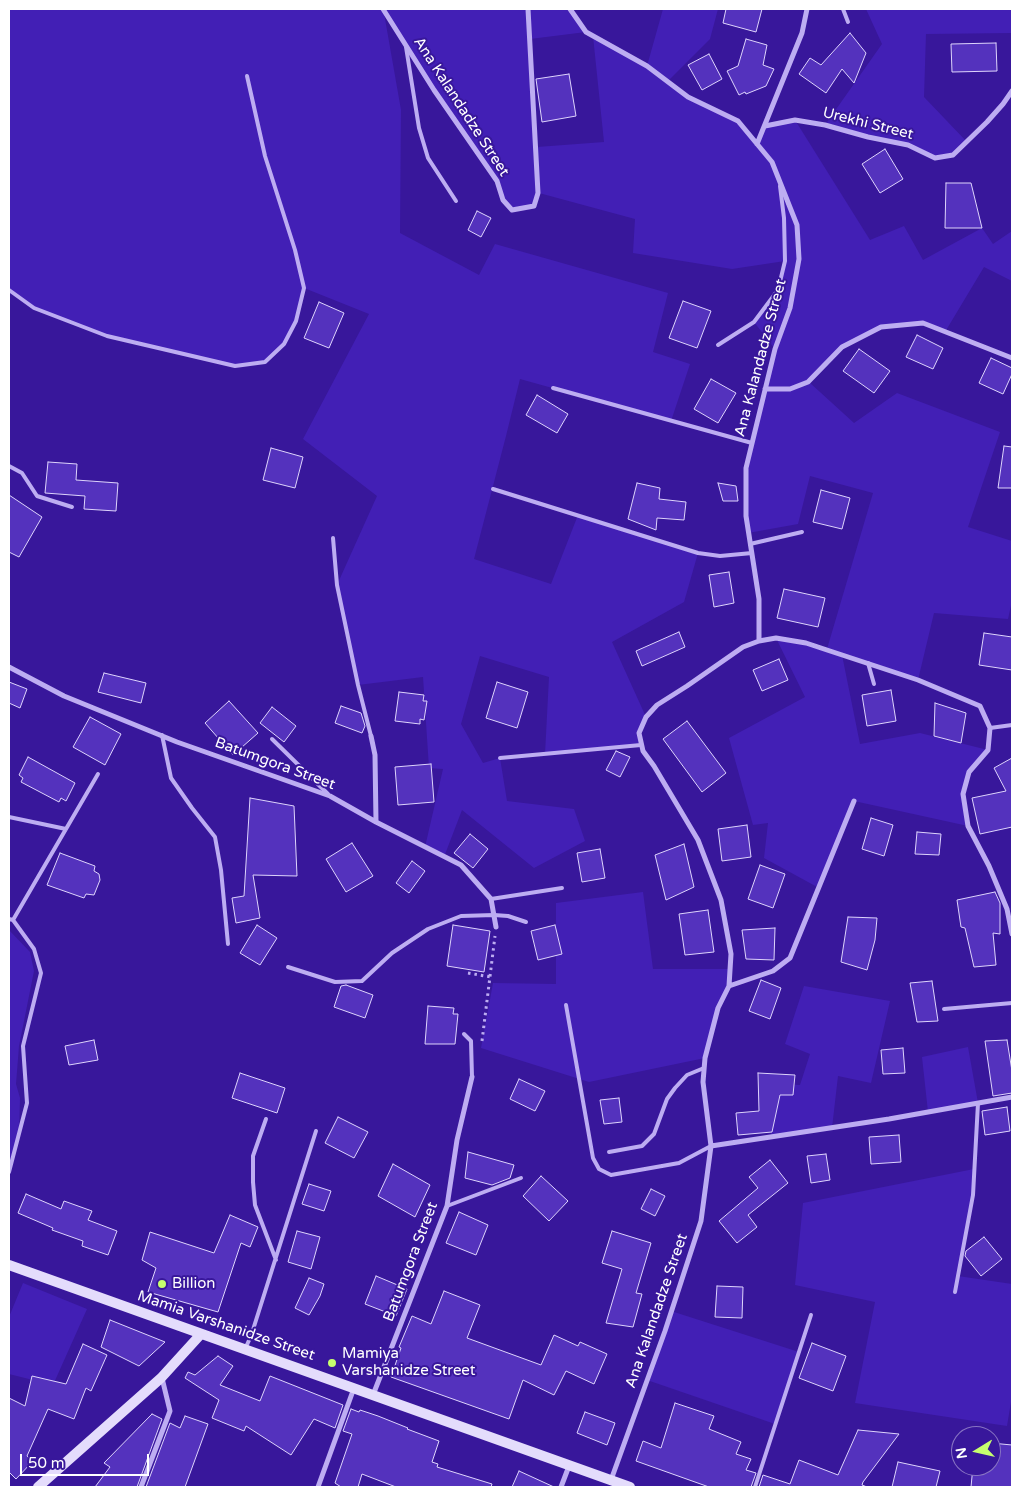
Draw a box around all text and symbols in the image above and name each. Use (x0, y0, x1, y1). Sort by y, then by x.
street label: Ana Kalandadze Street (409, 34, 513, 180)
street label: Urekhi Street (821, 104, 915, 144)
street label: Ana Kalandadze Street (731, 277, 791, 439)
street label: Batumgora Street (212, 734, 338, 794)
street label: Batumgora Street (380, 1200, 442, 1324)
street label: Ana Kalandadze Street (622, 1231, 692, 1391)
place label: Billion (172, 1275, 215, 1293)
marker: Billion (156, 1278, 168, 1290)
street label: Mamia Varshanidze Street (135, 1287, 317, 1365)
place label: Mamiya Varshanidze Street (342, 1345, 476, 1380)
marker: Mamiya Varshanidze Street (326, 1357, 338, 1369)
north arrow (951, 1426, 1001, 1476)
scale bar (22, 1444, 151, 1476)
text: N (952, 1446, 971, 1460)
text: 50 m (28, 1454, 65, 1472)

